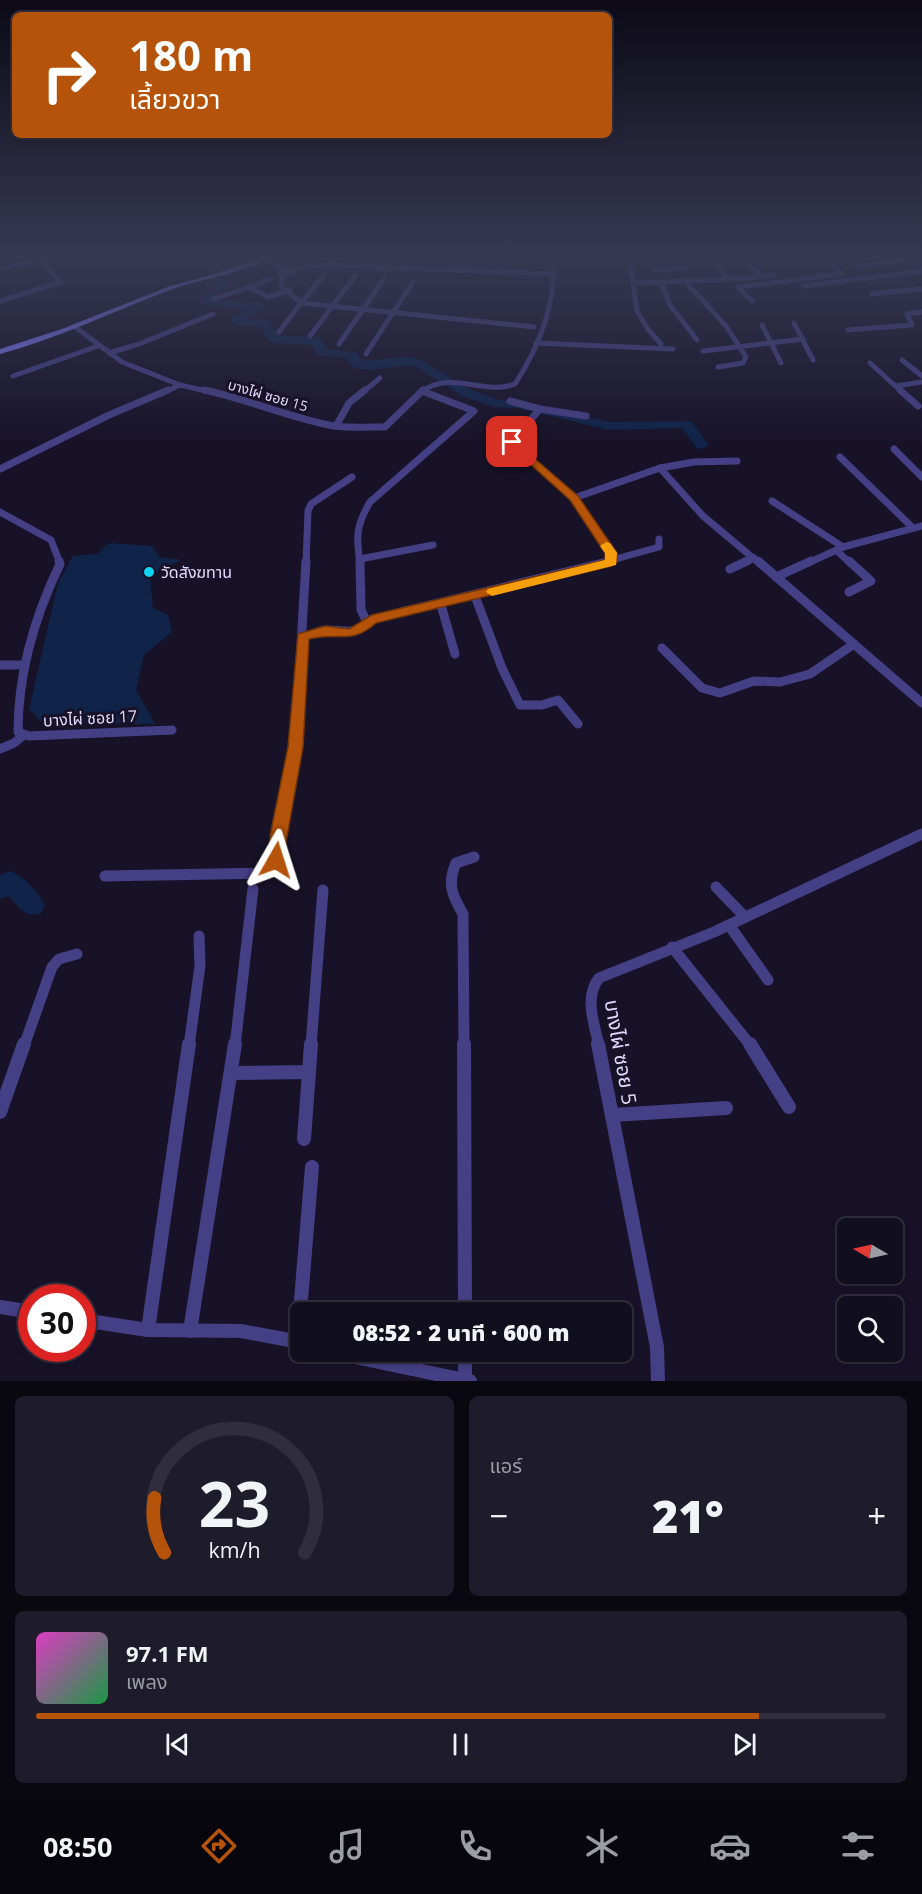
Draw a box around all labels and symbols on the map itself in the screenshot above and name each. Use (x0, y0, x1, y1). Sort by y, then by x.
street label: บางไผ่ ซอย 15 (226, 375, 310, 415)
pin (486, 416, 537, 467)
place label: วัดสังฆทาน (161, 561, 232, 583)
marker: วัดสังฆทาน (142, 565, 156, 579)
street label: บางไผ่ ซอย 17 (42, 705, 138, 731)
position arrow (244, 828, 308, 892)
street label: บางไผ่ ซอย 5 (598, 997, 644, 1107)
north arrow (837, 1218, 903, 1284)
speed limit sign: 30 (18, 1284, 96, 1362)

